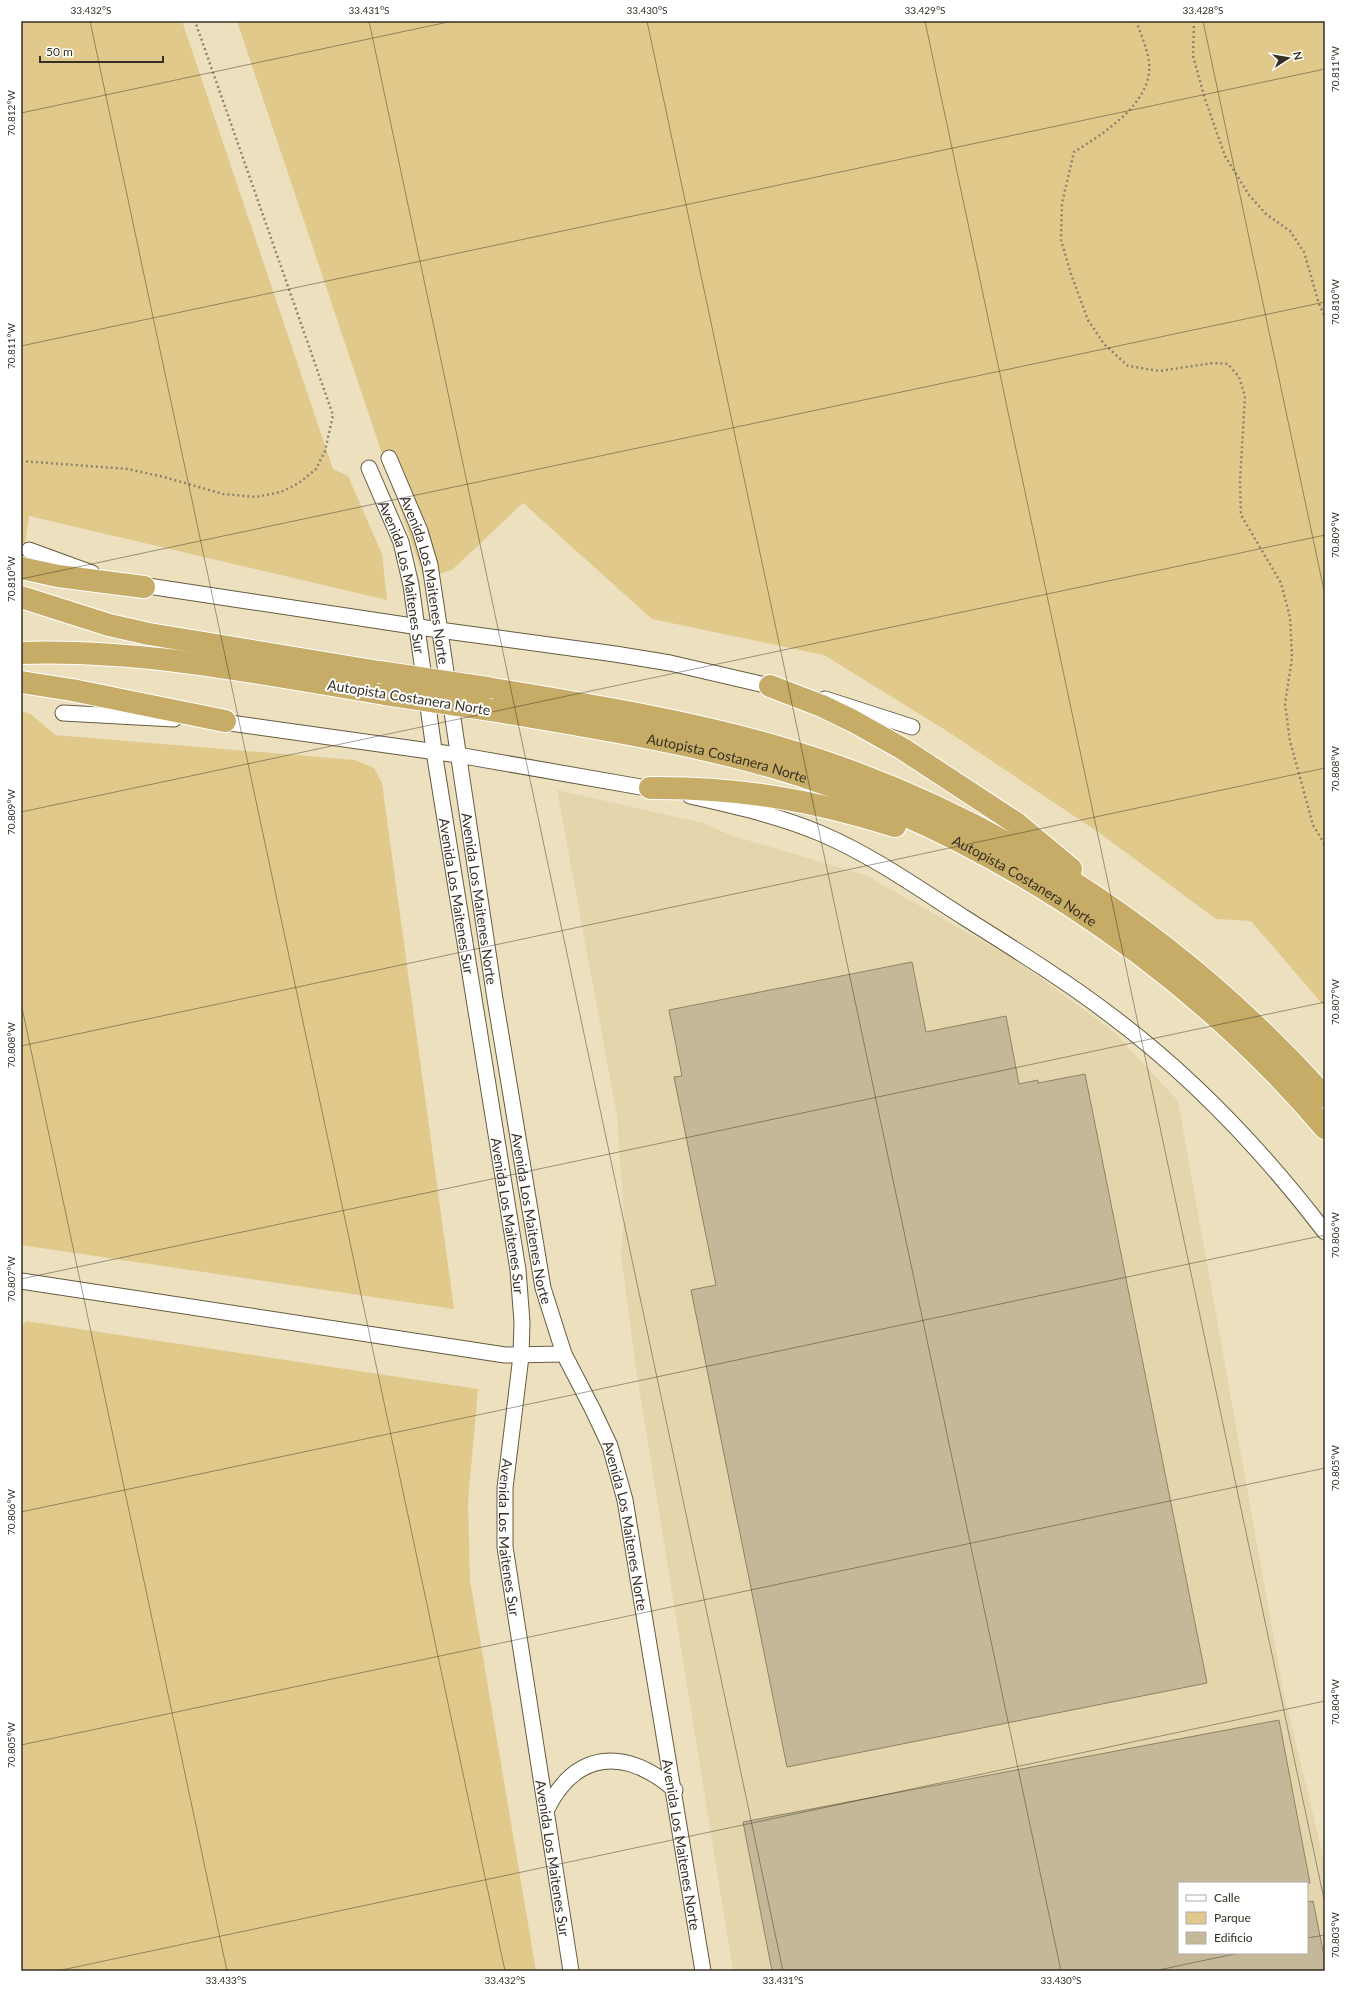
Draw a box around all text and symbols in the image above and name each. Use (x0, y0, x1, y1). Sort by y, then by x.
text: 33.432°S (71, 4, 111, 16)
text: 33.431°S (349, 4, 389, 16)
text: 33.430°S (627, 4, 667, 16)
text: 33.429°S (905, 4, 945, 16)
text: 33.428°S (1183, 4, 1223, 16)
scale bar (40, 38, 163, 64)
north arrow (1268, 38, 1308, 78)
text: 50 m (46, 44, 73, 59)
text: 70.811°W (1329, 45, 1341, 92)
text: N (1291, 50, 1306, 61)
text: 70.812°W (5, 89, 17, 136)
text: 70.810°W (1329, 278, 1341, 325)
text: 70.811°W (5, 322, 17, 369)
street label: Avenida Los Maitenes Norte (397, 493, 453, 665)
street label: Avenida Los Maitenes Sur (375, 498, 429, 655)
text: 70.809°W (1329, 511, 1341, 558)
text: 70.810°W (5, 555, 17, 602)
street label: Autopista Costanera Norte (326, 676, 492, 718)
street label: Autopista Costanera Norte (645, 729, 810, 786)
text: 70.808°W (1329, 745, 1341, 792)
text: 70.809°W (5, 788, 17, 835)
street label: Avenida Los Maitenes Norte (459, 811, 501, 986)
street label: Avenida Los Maitenes Sur (436, 816, 478, 975)
street label: Autopista Costanera Norte (950, 831, 1100, 929)
text: 70.807°W (1329, 978, 1341, 1025)
text: 70.808°W (5, 1021, 17, 1068)
street label: Avenida Los Maitenes Norte (509, 1131, 556, 1306)
street label: Avenida Los Maitenes Sur (488, 1136, 528, 1294)
text: 70.806°W (1329, 1211, 1341, 1258)
text: 70.807°W (5, 1255, 17, 1302)
street label: Avenida Los Maitenes Norte (600, 1437, 652, 1612)
text: 70.805°W (1329, 1444, 1341, 1491)
street label: Avenida Los Maitenes Sur (496, 1458, 524, 1617)
text: 70.806°W (5, 1488, 17, 1535)
text: 70.804°W (1329, 1678, 1341, 1725)
text: 70.805°W (5, 1721, 17, 1768)
street label: Avenida Los Maitenes Norte (659, 1758, 705, 1932)
street label: Avenida Los Maitenes Sur (533, 1779, 574, 1937)
legend (1178, 1882, 1308, 1954)
text: Calle (1214, 1890, 1240, 1905)
text: Parque (1214, 1910, 1251, 1925)
text: 70.803°W (1329, 1911, 1341, 1958)
text: Edificio (1214, 1930, 1253, 1945)
text: 33.433°S (206, 1974, 246, 1986)
text: 33.432°S (485, 1974, 525, 1986)
text: 33.431°S (763, 1974, 803, 1986)
text: 33.430°S (1041, 1974, 1081, 1986)

